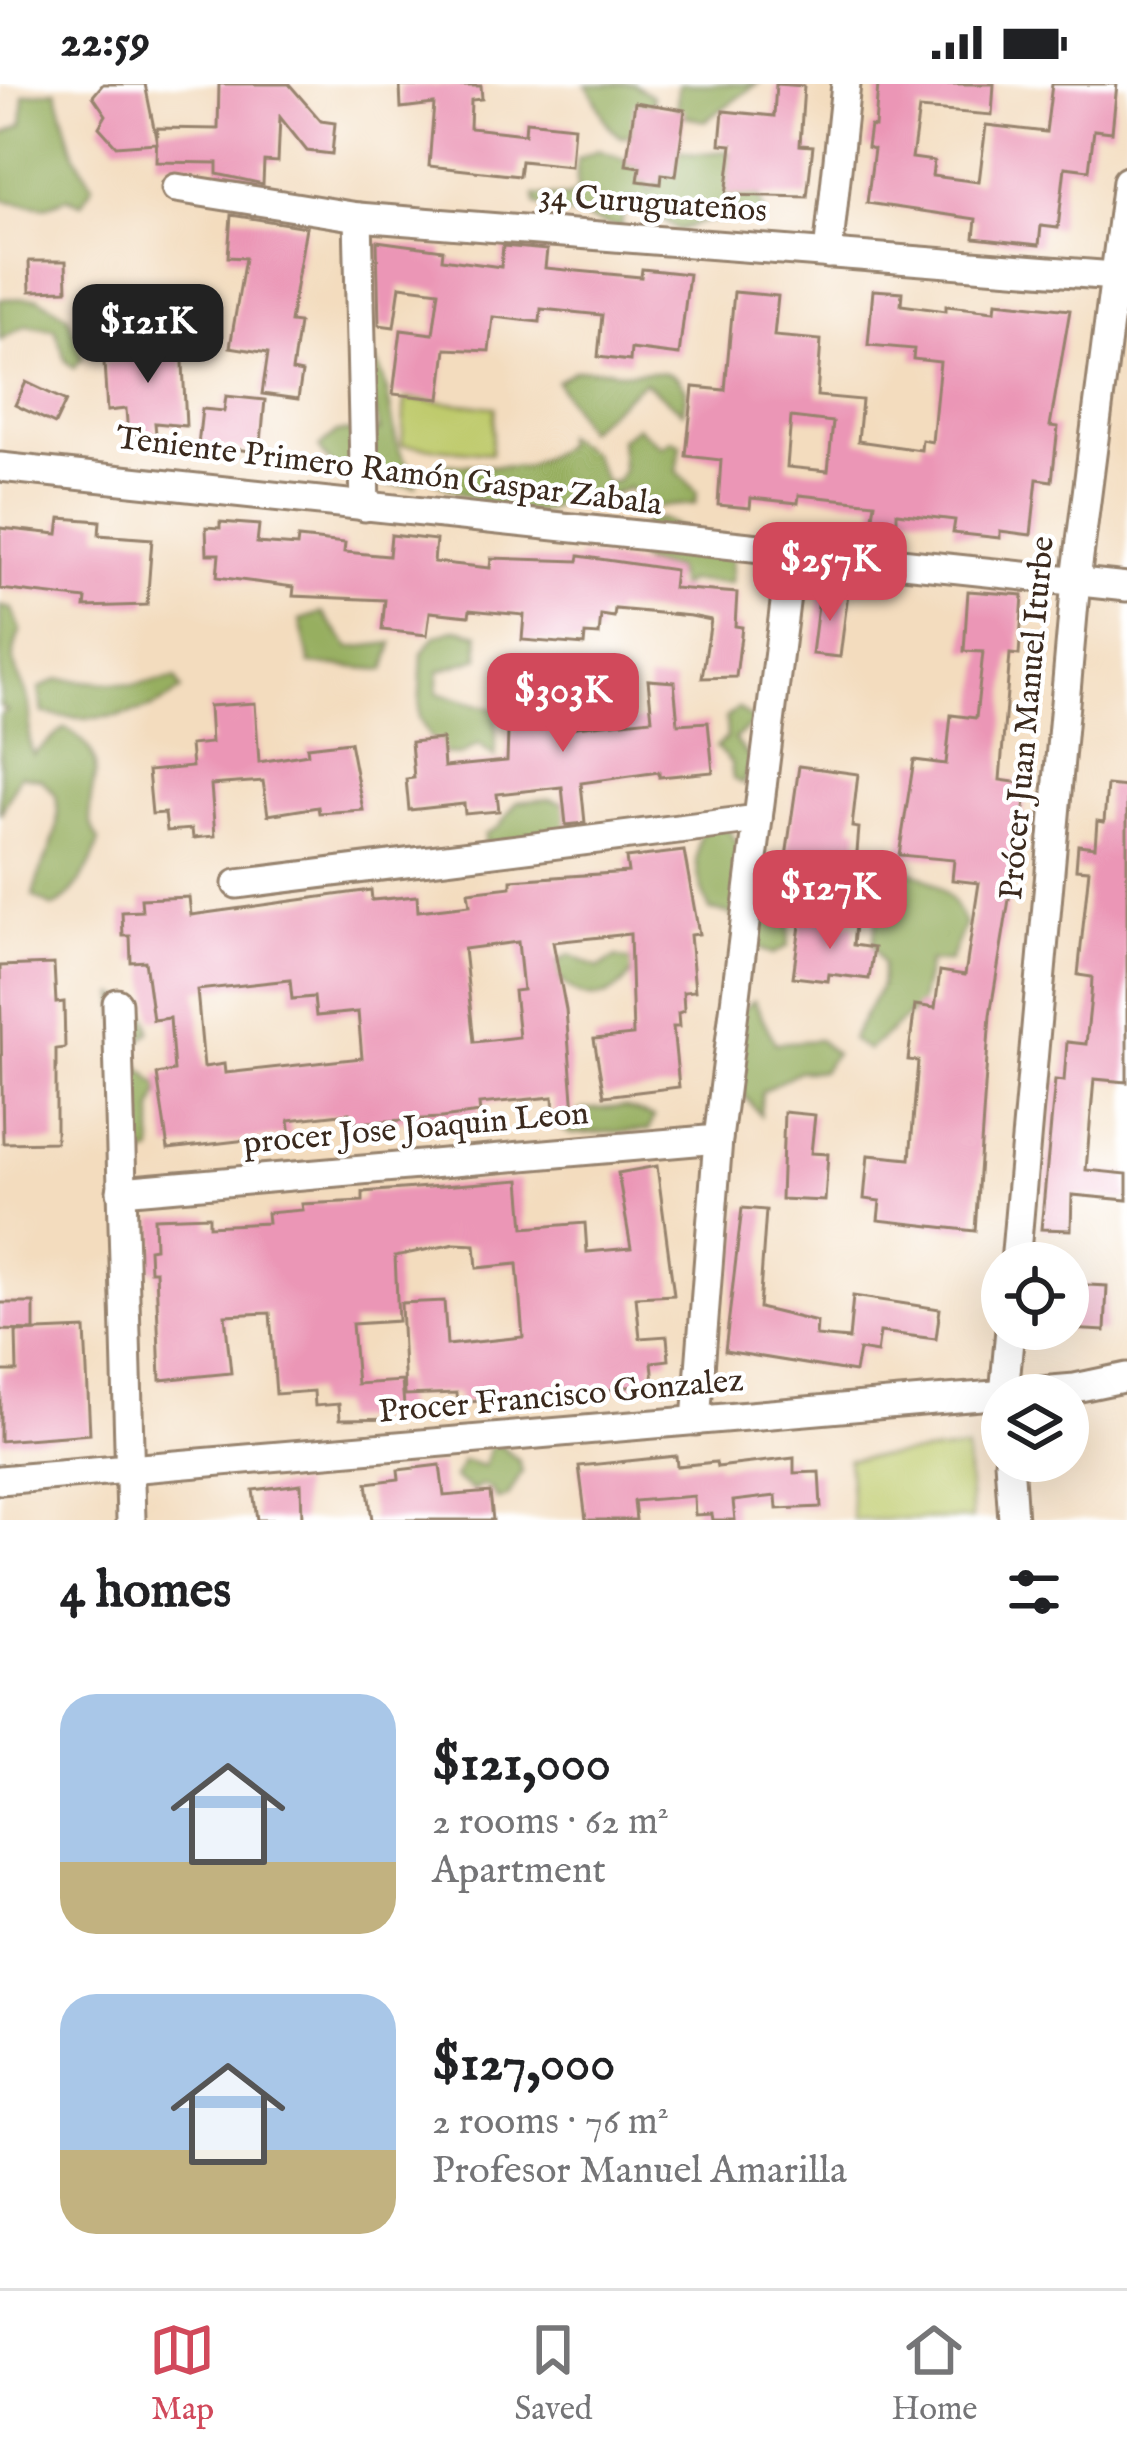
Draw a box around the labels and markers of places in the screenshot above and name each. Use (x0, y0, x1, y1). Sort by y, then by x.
pin: $121K (64, 284, 232, 386)
pin: $257K (746, 522, 914, 624)
pin: $303K (479, 653, 647, 755)
pin: $127K (746, 850, 914, 952)

